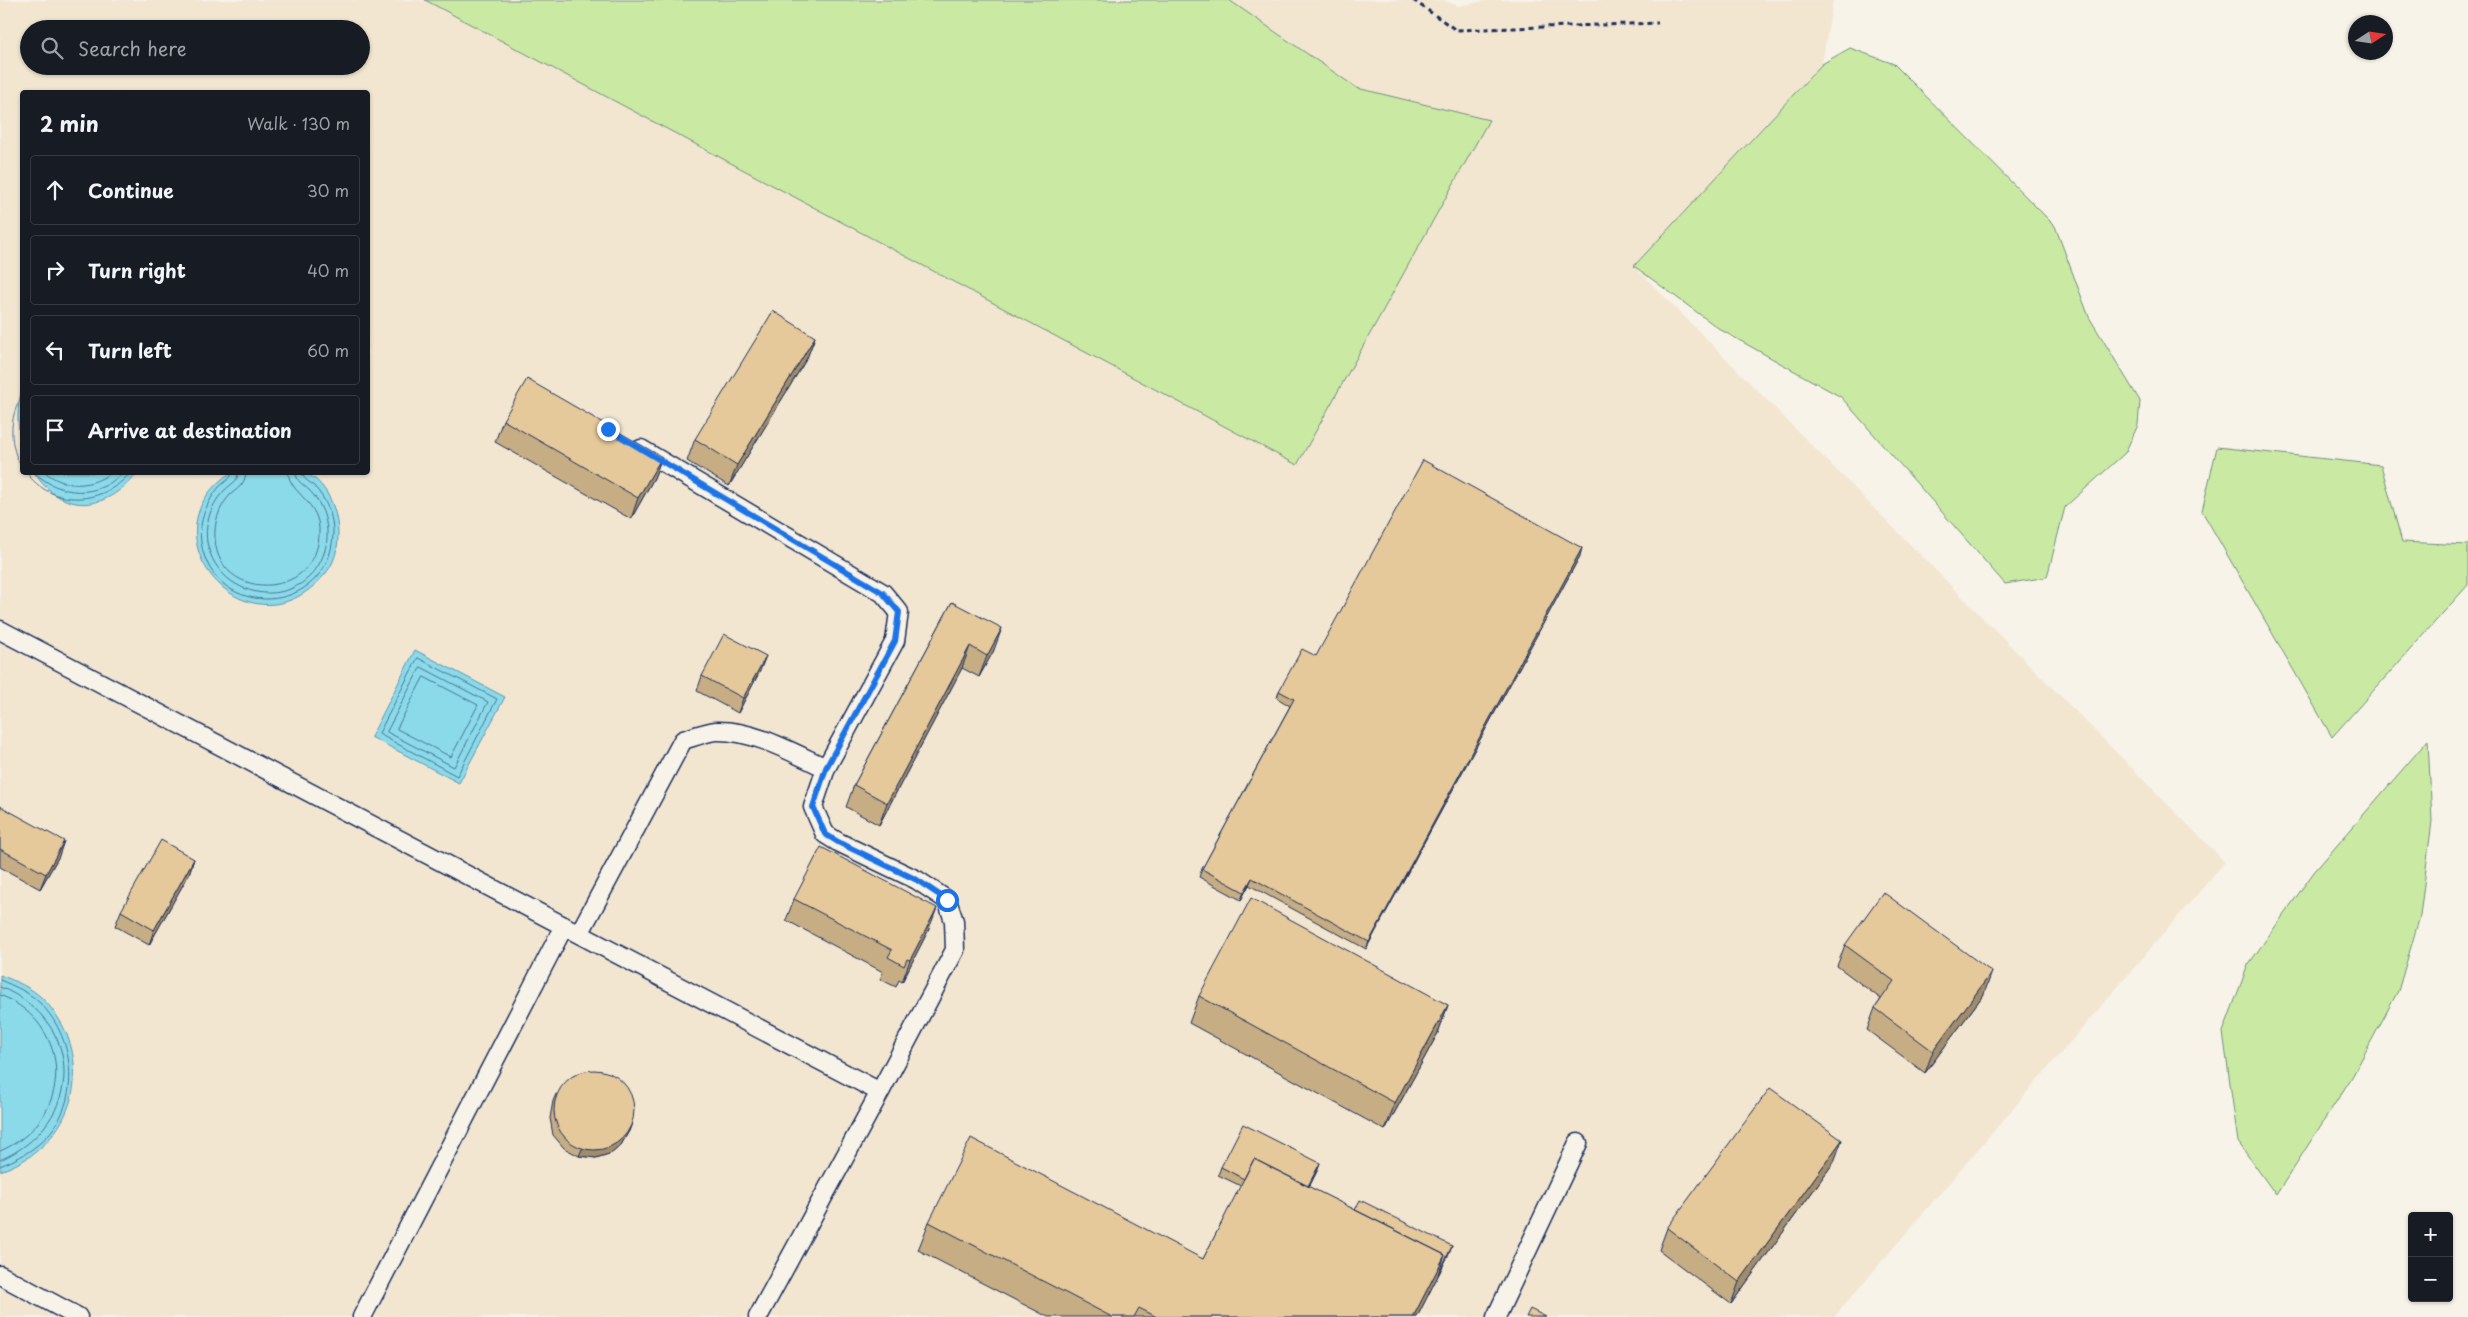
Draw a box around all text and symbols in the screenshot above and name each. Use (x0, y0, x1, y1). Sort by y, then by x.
north arrow (2348, 15, 2393, 60)
search box (20, 20, 370, 75)
icon: search (38, 34, 66, 62)
text: Search here (78, 34, 187, 62)
text: 2 min (40, 107, 99, 139)
text: Walk · 130 m (247, 111, 350, 135)
icon: ahead (41, 176, 69, 204)
text: Continue (88, 176, 174, 204)
text: 30 m (307, 178, 349, 202)
icon: right (41, 256, 69, 284)
text: Turn right (88, 256, 186, 284)
text: 40 m (307, 258, 349, 282)
icon: left (41, 336, 69, 364)
text: Turn left (88, 336, 172, 364)
text: 60 m (307, 338, 349, 362)
icon: arrive (41, 416, 69, 444)
text: Arrive at destination (88, 416, 292, 444)
route end (597, 418, 620, 441)
route start (936, 889, 959, 912)
map controls (2408, 1212, 2453, 1302)
button: + (2408, 1212, 2453, 1257)
button: − (2408, 1257, 2453, 1302)

